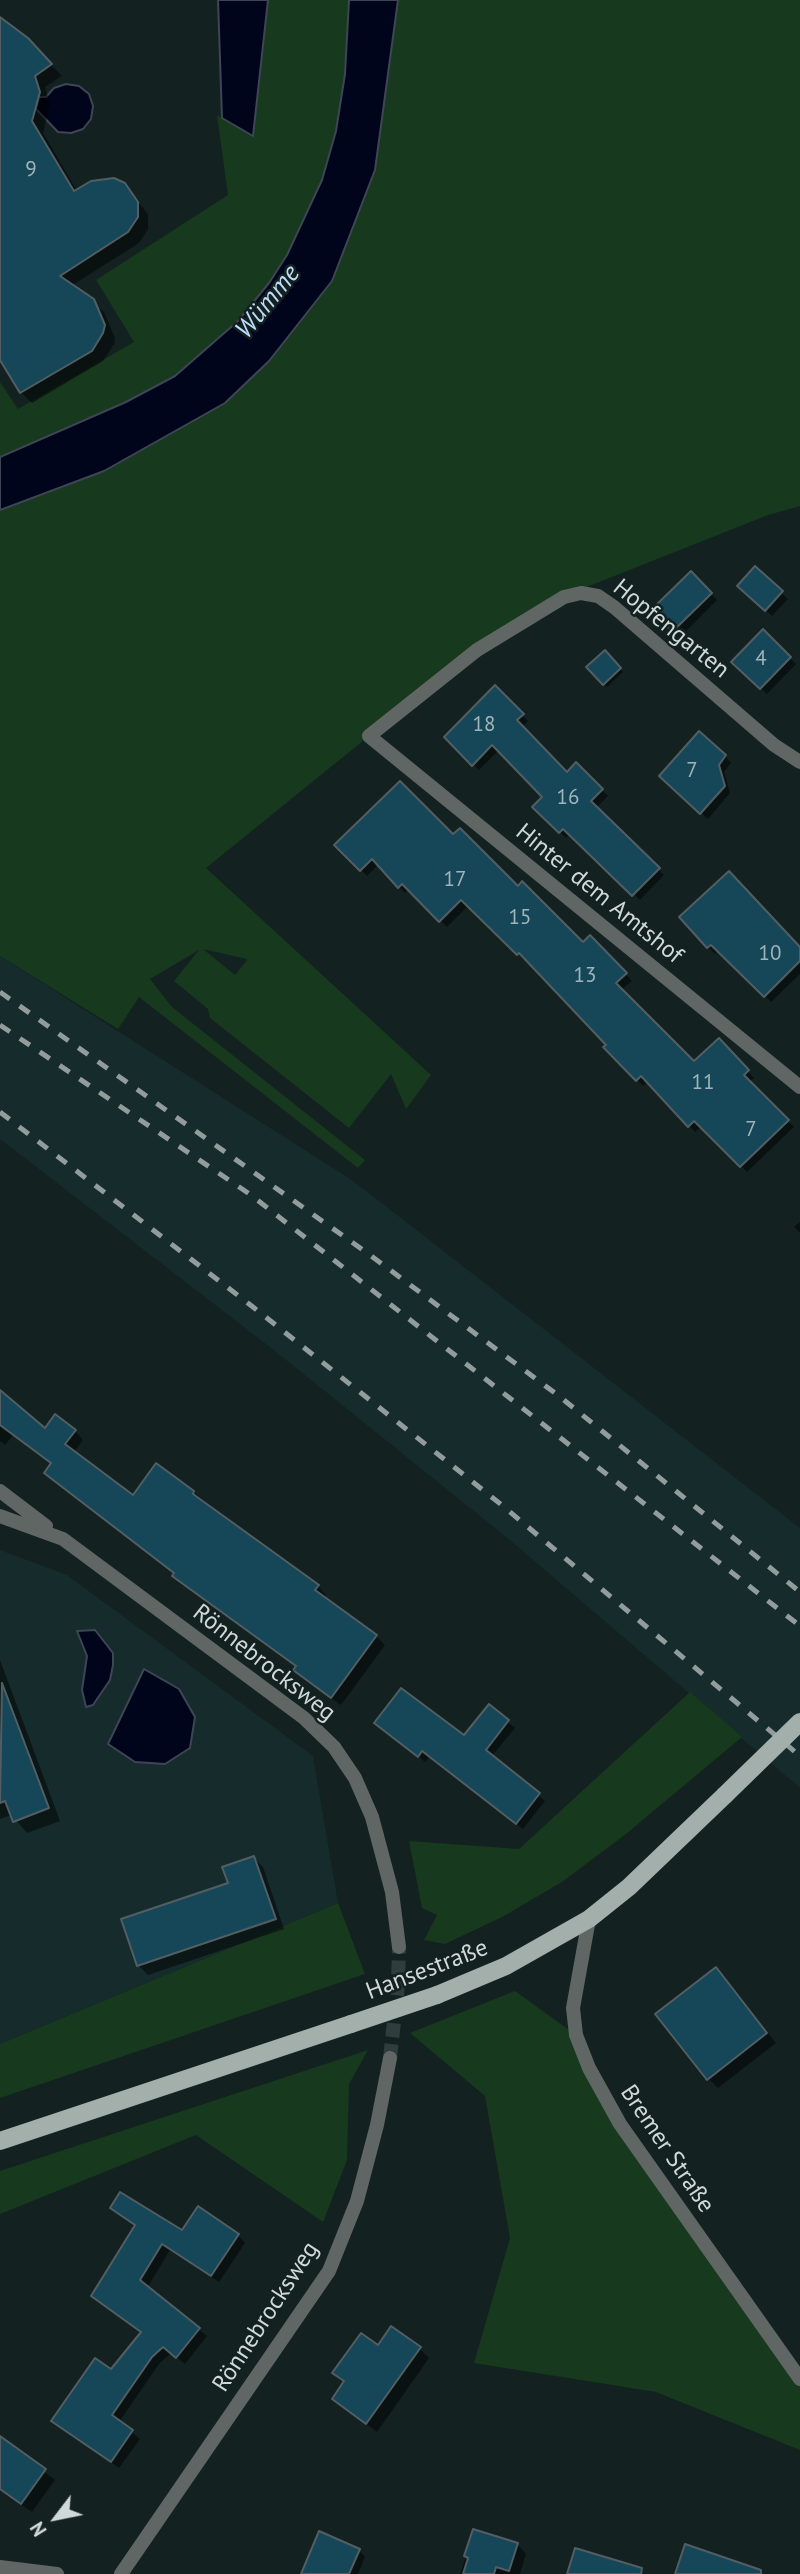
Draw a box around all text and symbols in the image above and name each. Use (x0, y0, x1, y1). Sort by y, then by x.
house number: 9 (25, 157, 37, 183)
water label: Wümme (229, 259, 307, 345)
street label: Hopfengarten (607, 573, 735, 685)
house number: 4 (755, 646, 767, 672)
house number: 18 (473, 712, 495, 738)
house number: 7 (686, 758, 698, 784)
house number: 16 (557, 785, 579, 811)
street label: Hinter dem Amtshof (510, 818, 688, 970)
house number: 17 (444, 867, 466, 893)
house number: 15 (509, 905, 531, 931)
house number: 10 (759, 941, 781, 967)
house number: 13 (574, 963, 596, 989)
house number: 11 (692, 1070, 714, 1096)
house number: 7 (745, 1117, 757, 1143)
street label: Rönnebrocksweg (187, 1598, 341, 1728)
street label: Hansestraße (362, 1934, 492, 2006)
street label: Bremer Straße (614, 2080, 720, 2218)
street label: Rönnebrocksweg (207, 2237, 325, 2397)
north arrow (21, 2483, 91, 2553)
text: N (25, 2517, 52, 2541)

